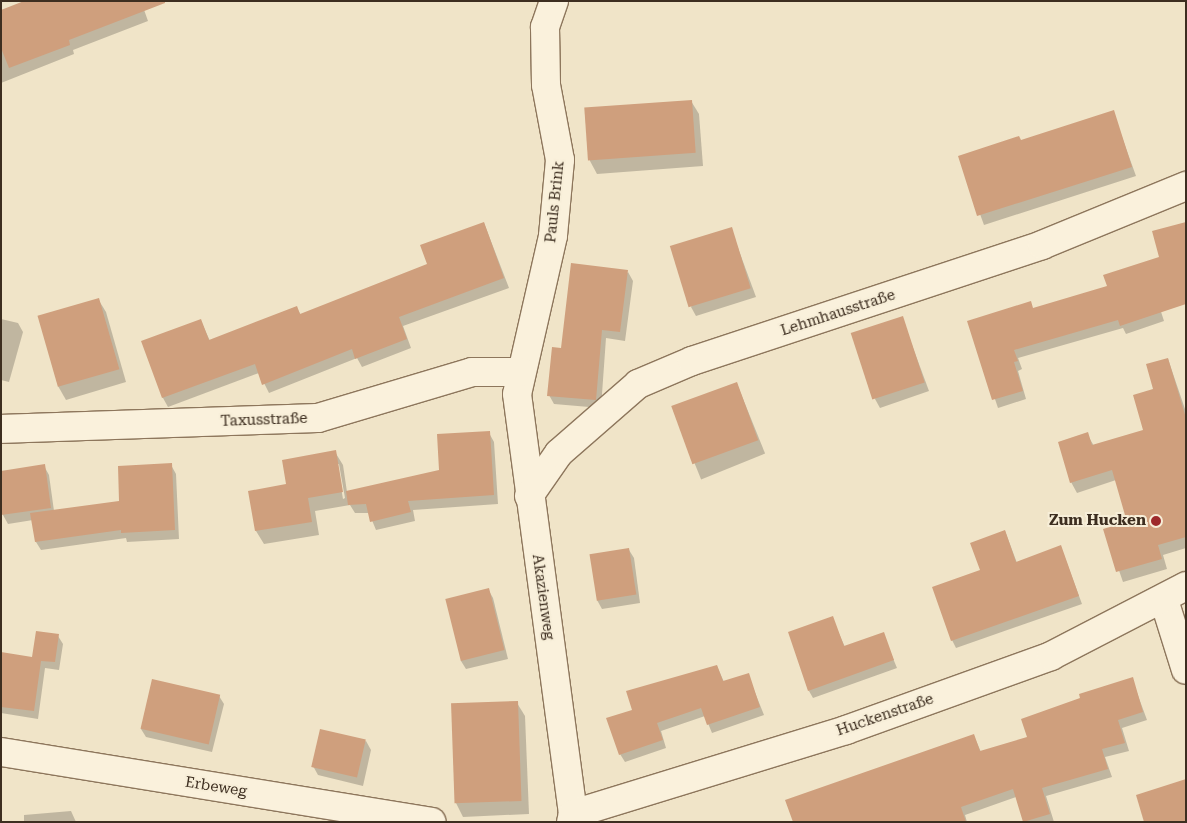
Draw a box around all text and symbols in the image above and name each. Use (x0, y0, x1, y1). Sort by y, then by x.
street label: Pauls Brink (542, 160, 568, 244)
street label: Lehmhausstraße (779, 286, 897, 340)
street label: Taxusstraße (220, 409, 308, 431)
place label: Zum Hucken (1049, 512, 1146, 530)
marker: Zum Hucken (1150, 515, 1162, 527)
street label: Akazienweg (528, 553, 558, 641)
street label: Huckenstraße (834, 690, 936, 740)
street label: Erbeweg (184, 773, 248, 801)

